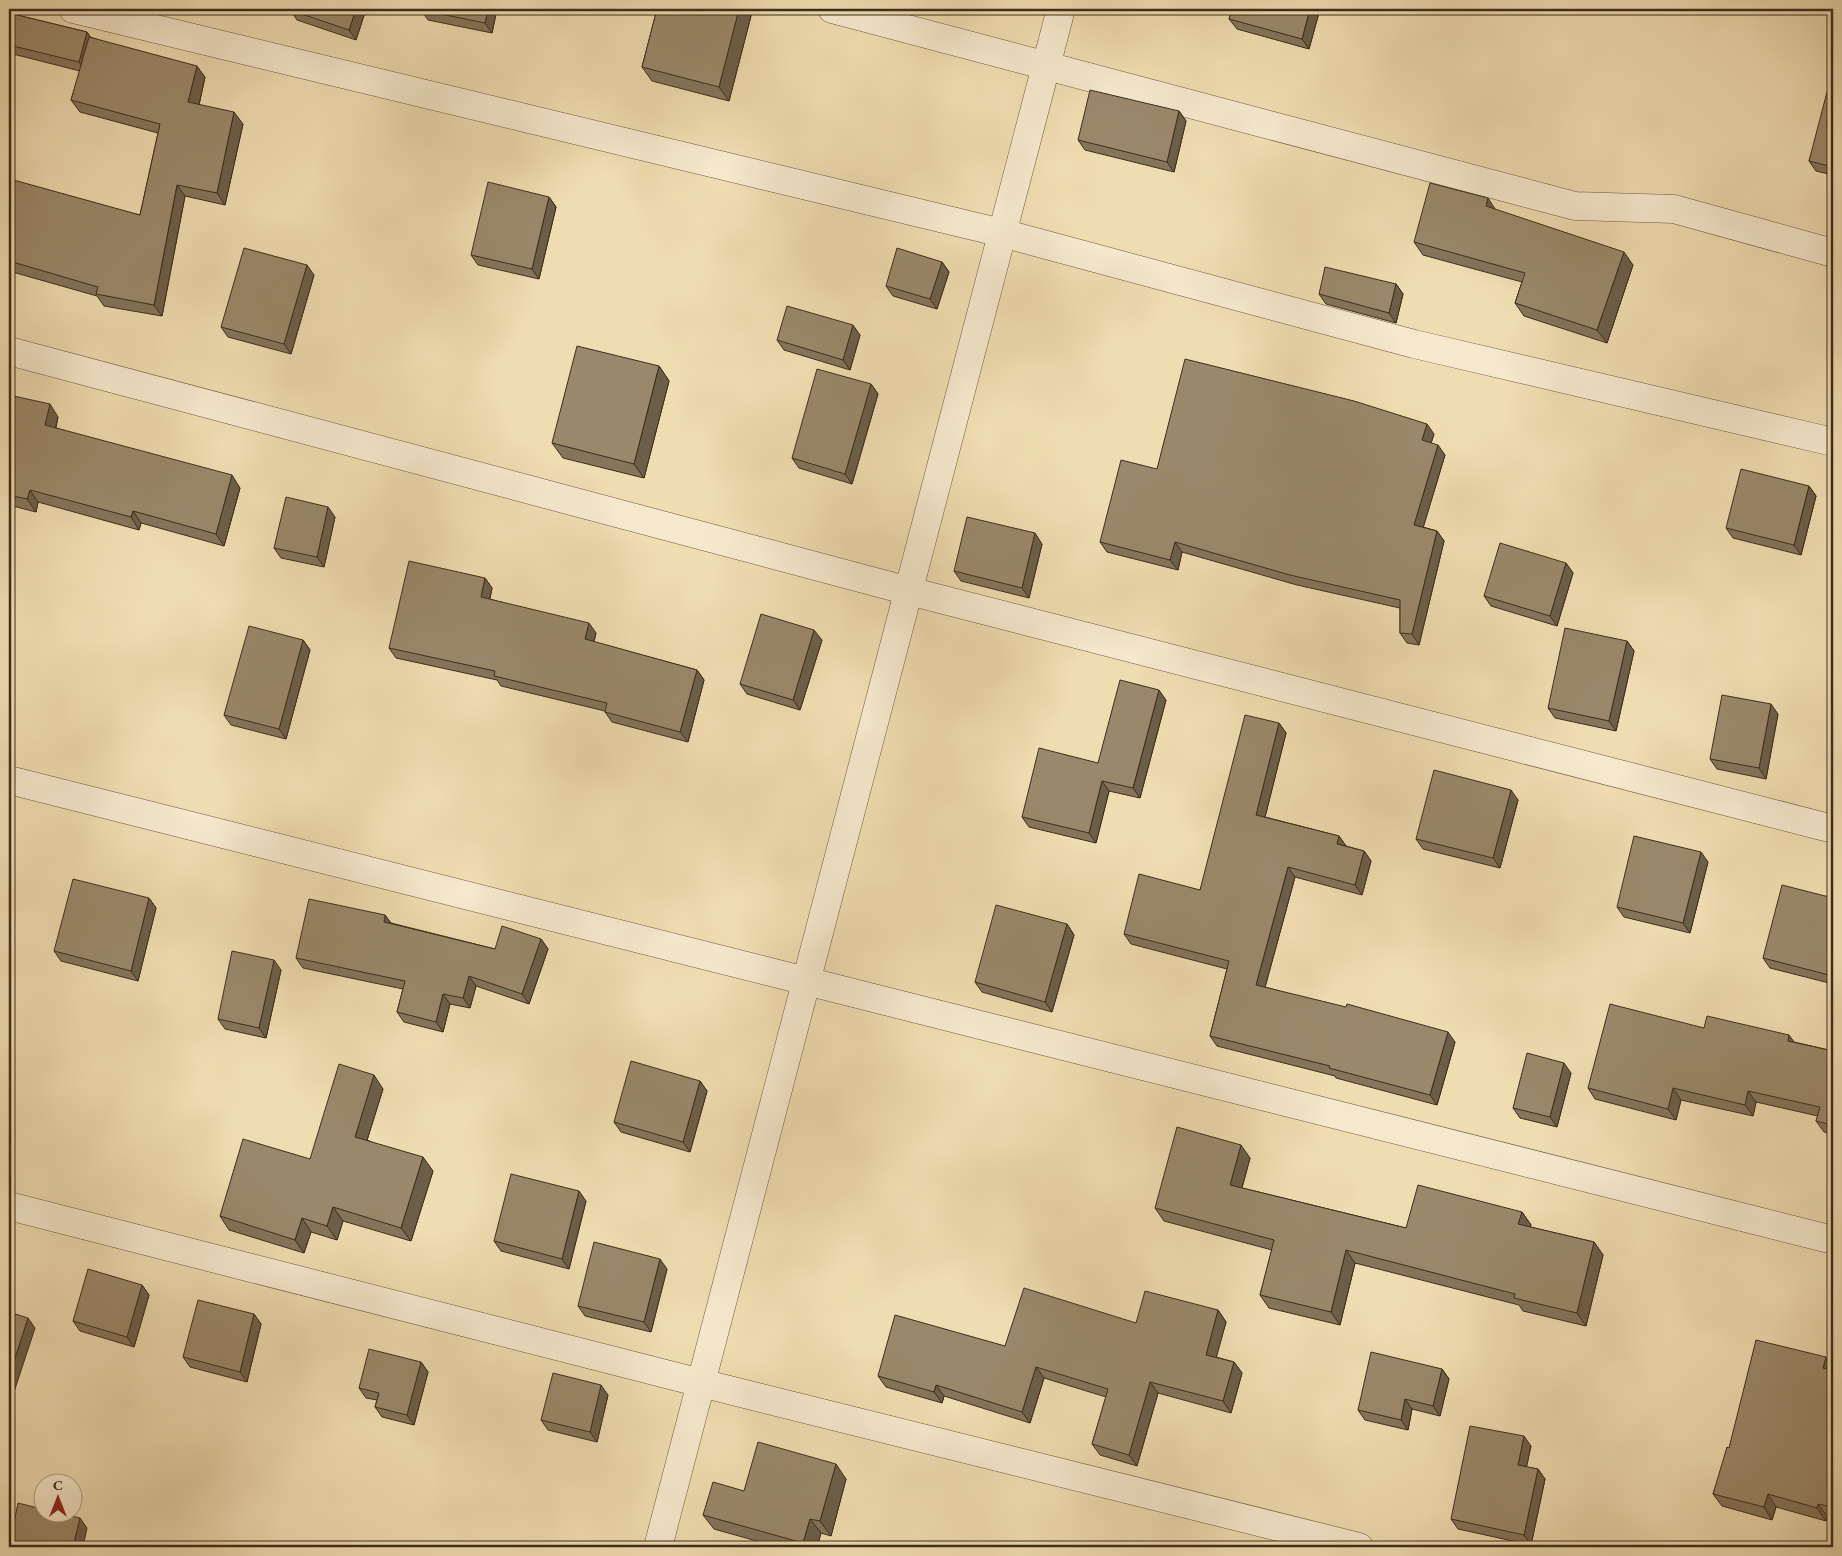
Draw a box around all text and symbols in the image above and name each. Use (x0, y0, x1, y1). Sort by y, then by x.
north arrow (32, 1474, 82, 1524)
text: С (53, 1476, 63, 1494)

